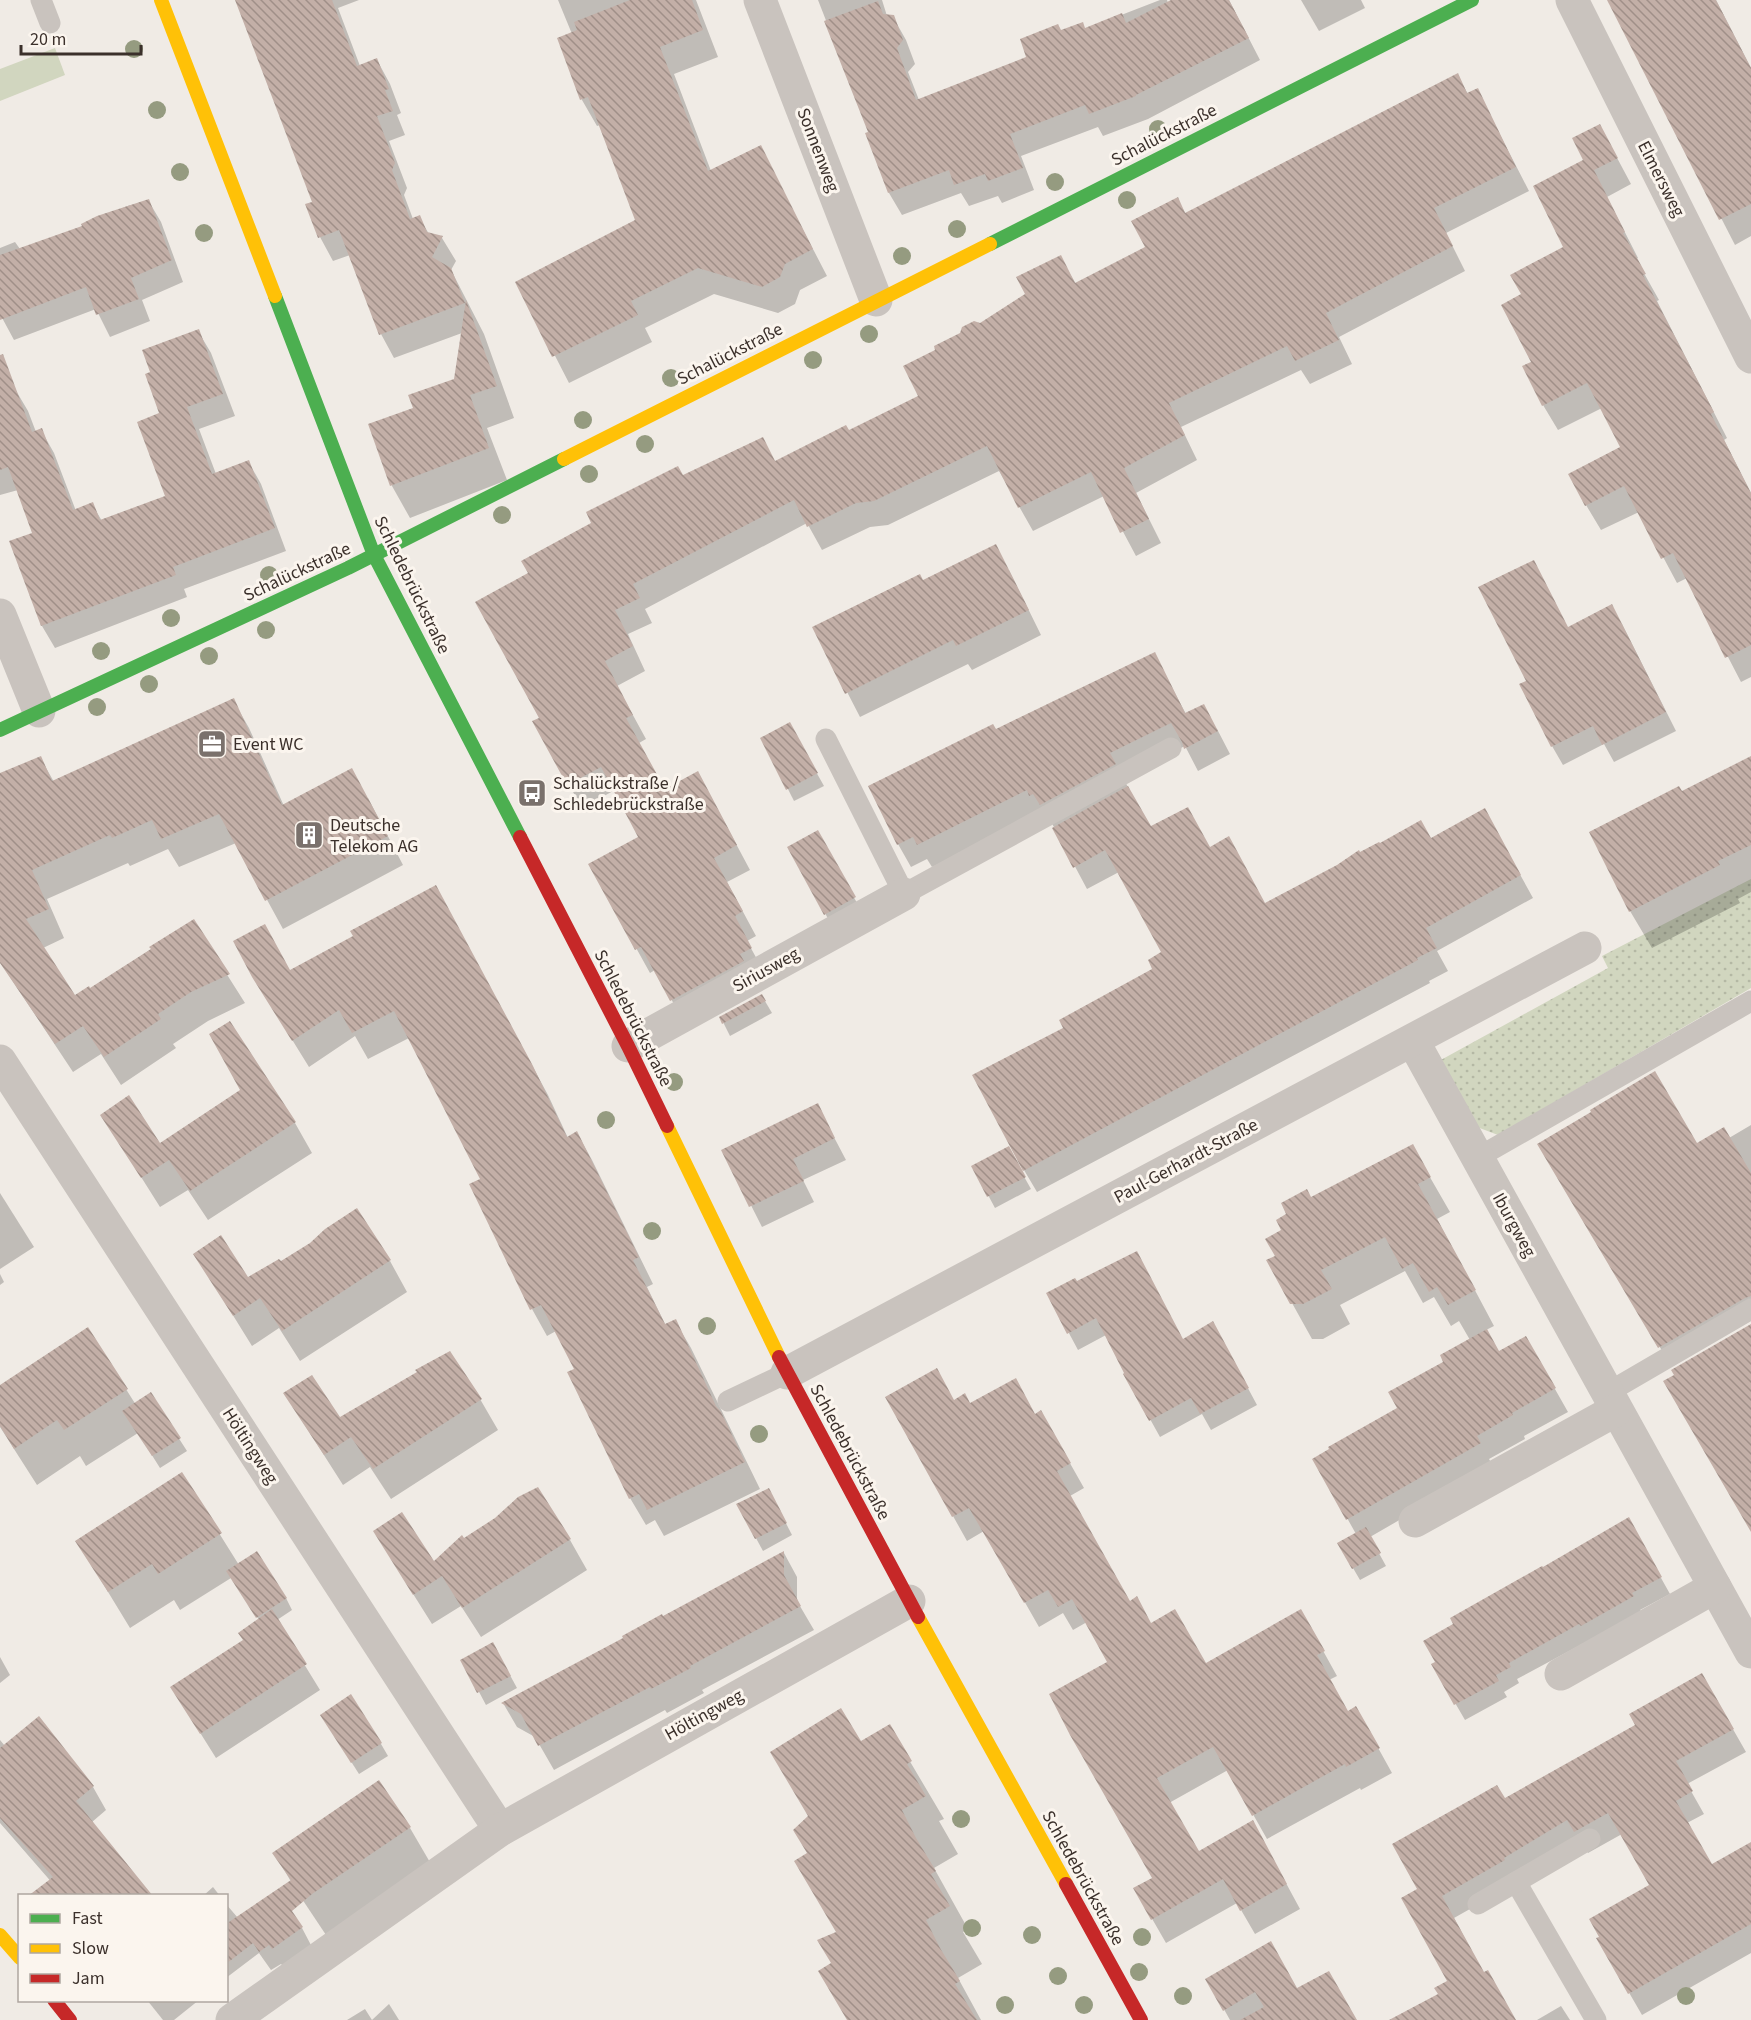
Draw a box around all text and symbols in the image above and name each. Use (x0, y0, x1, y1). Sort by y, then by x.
scale bar (21, 18, 141, 56)
text: 20 m (30, 27, 66, 52)
street label: Schalückstraße (1107, 98, 1221, 172)
street label: Sonnenweg (790, 104, 846, 196)
street label: Elmersweg (1631, 137, 1691, 221)
street label: Schalückstraße (673, 317, 787, 391)
street label: Schledebrückstraße (368, 512, 456, 658)
street label: Schalückstraße (239, 536, 355, 608)
office icon: Event WC (196, 728, 228, 760)
place label: Event WC (233, 732, 303, 757)
place label: Schalückstraße / Schledebrückstraße (553, 771, 704, 817)
bus stop icon: Schalückstraße / Schledebrückstraße (516, 777, 548, 809)
place label: Deutsche Telekom AG (330, 813, 418, 859)
building icon: Deutsche Telekom AG (293, 819, 325, 851)
street label: Siriusweg (728, 941, 804, 999)
street label: Schledebrückstraße (588, 945, 678, 1091)
street label: Paul-Gerhardt-Straße (1109, 1112, 1263, 1210)
street label: Iburgweg (1486, 1188, 1542, 1262)
street label: Schledebrückstraße (804, 1380, 896, 1524)
street label: Höltingweg (216, 1403, 284, 1489)
street label: Höltingweg (660, 1683, 748, 1747)
street label: Schledebrückstraße (1036, 1806, 1130, 1950)
legend (18, 1894, 228, 2002)
text: Fast (72, 1906, 103, 1931)
text: Slow (72, 1936, 109, 1961)
text: Jam (72, 1966, 105, 1991)

